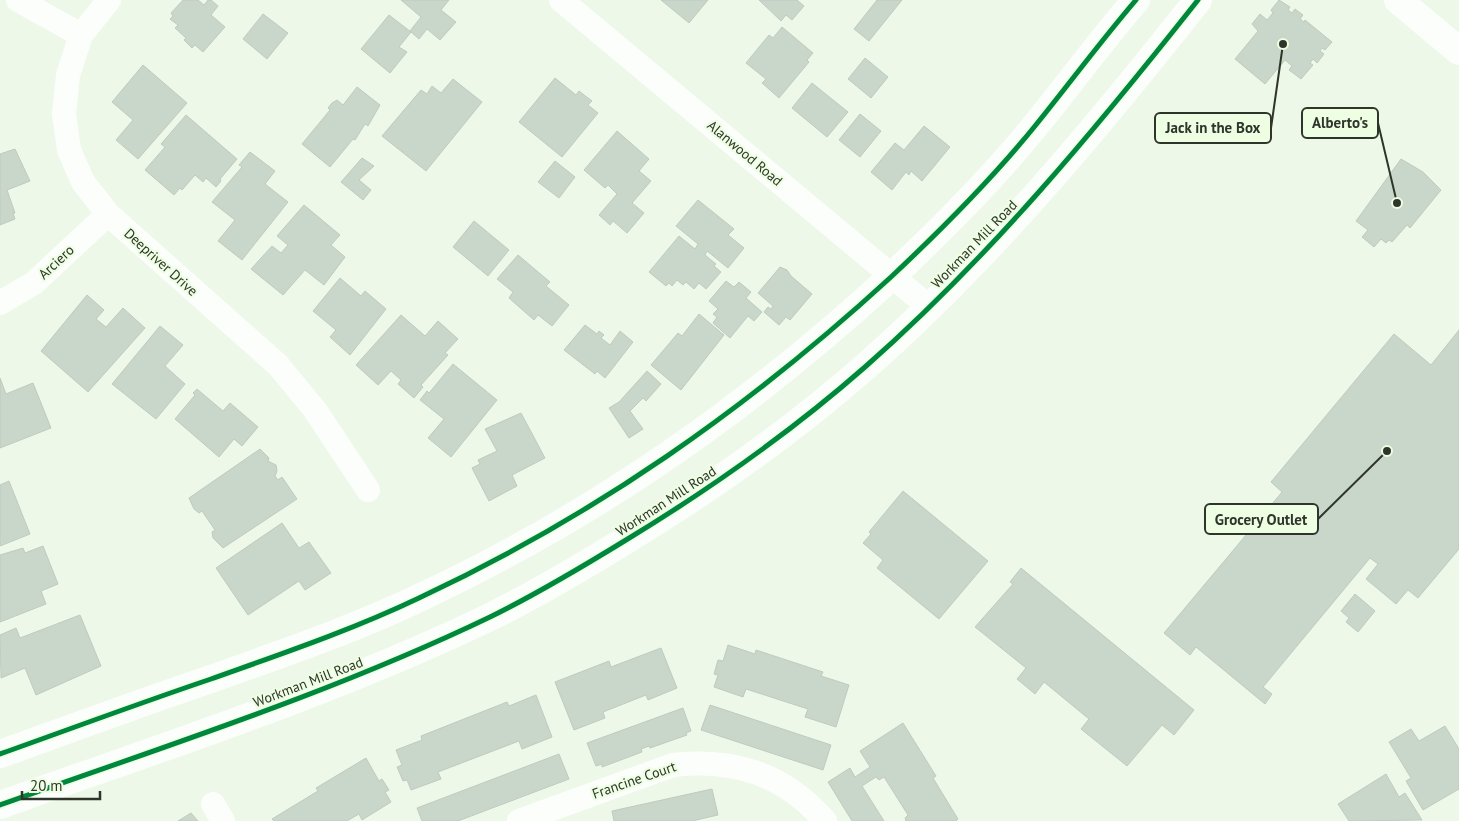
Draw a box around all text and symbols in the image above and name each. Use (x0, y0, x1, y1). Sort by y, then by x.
callout: Alberto's (1302, 108, 1378, 138)
callout: Jack in the Box (1155, 113, 1271, 143)
text: Alberto's (1312, 113, 1368, 132)
street label: Alanwood Road (704, 116, 786, 190)
text: Jack in the Box (1165, 118, 1261, 137)
street label: Workman Mill Road (927, 196, 1021, 292)
street label: Deepriver Drive (120, 224, 202, 300)
street label: Arciero (34, 241, 78, 283)
street label: Workman Mill Road (612, 462, 720, 540)
callout: Grocery Outlet (1205, 504, 1318, 534)
text: Grocery Outlet (1215, 510, 1308, 529)
street label: Workman Mill Road (251, 653, 365, 711)
street label: Francine Court (590, 757, 679, 803)
scale bar (22, 768, 100, 800)
text: 20 m (30, 776, 63, 795)

